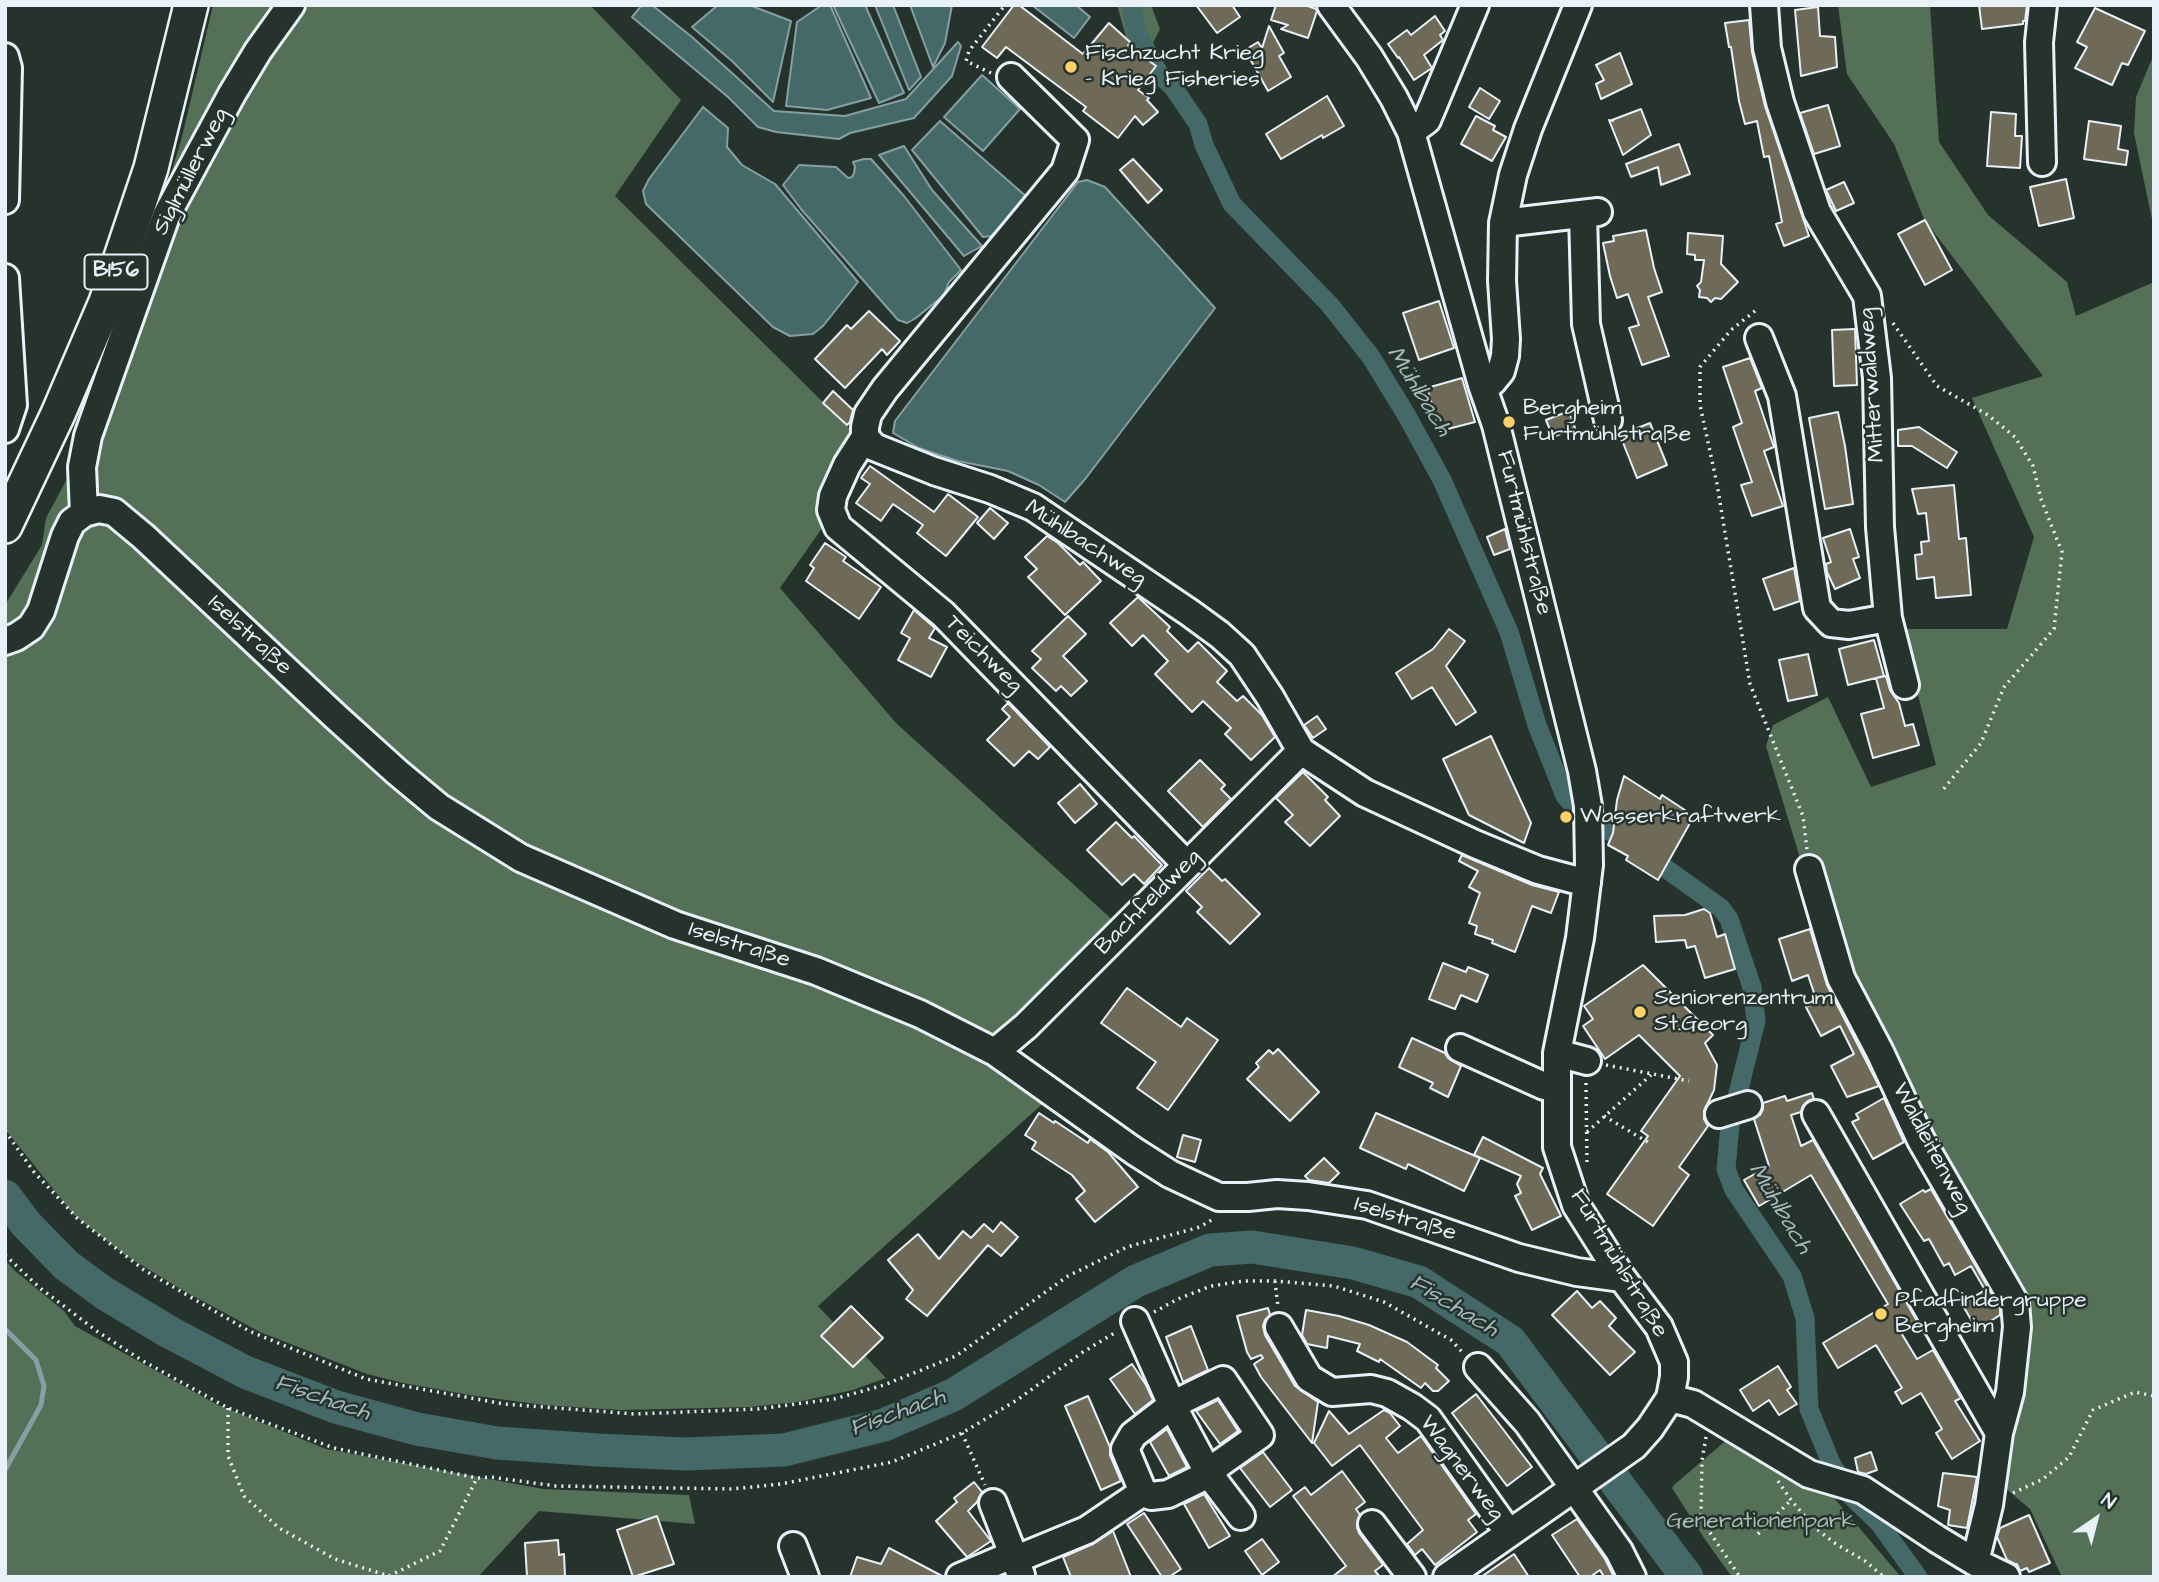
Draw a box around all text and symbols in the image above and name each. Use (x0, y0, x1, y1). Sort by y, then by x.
place label: Fischzucht Krieg - Krieg Fisheries (1085, 40, 1264, 94)
marker: Fischzucht Krieg - Krieg Fisheries (1063, 59, 1079, 75)
street label: Siglmüllerweg (148, 104, 236, 240)
road number: B156 (85, 254, 148, 290)
street label: Mitterwaldweg (1854, 307, 1892, 463)
water label: Mühlbach (1379, 342, 1457, 442)
place label: Bergheim Furtmühlstraße (1523, 395, 1691, 449)
marker: Bergheim Furtmühlstraße (1501, 414, 1517, 430)
street label: Furtmühlstraße (1489, 448, 1557, 618)
street label: Mühlbachweg (1019, 495, 1151, 593)
street label: Iselstraße (201, 590, 297, 682)
street label: Teichweg (938, 610, 1028, 700)
place label: Wasserkraftwerk (1580, 803, 1781, 831)
marker: Wasserkraftwerk (1558, 809, 1574, 825)
street label: Bachfeldweg (1090, 844, 1208, 962)
street label: Iselstraße (685, 917, 793, 975)
place label: Seniorenzentrum St.Georg (1654, 985, 1833, 1039)
marker: Seniorenzentrum St.Georg (1632, 1004, 1648, 1020)
street label: Waldleitenweg (1885, 1079, 1977, 1219)
water label: Mühlbach (1741, 1159, 1817, 1259)
street label: Furtmühlstraße (1563, 1185, 1673, 1343)
street label: Iselstraße (1351, 1191, 1459, 1249)
water label: Fischach (1403, 1269, 1503, 1345)
place label: Pfadfindergruppe Bergheim (1895, 1287, 2087, 1341)
marker: Pfadfindergruppe Bergheim (1873, 1306, 1889, 1322)
water label: Fischach (271, 1369, 373, 1429)
water label: Fischach (847, 1384, 949, 1444)
street label: Wagnerweg (1412, 1411, 1510, 1527)
north arrow (2061, 1484, 2131, 1554)
text: N (2096, 1487, 2121, 1516)
park label: Generationenpark (1666, 1508, 1856, 1536)

